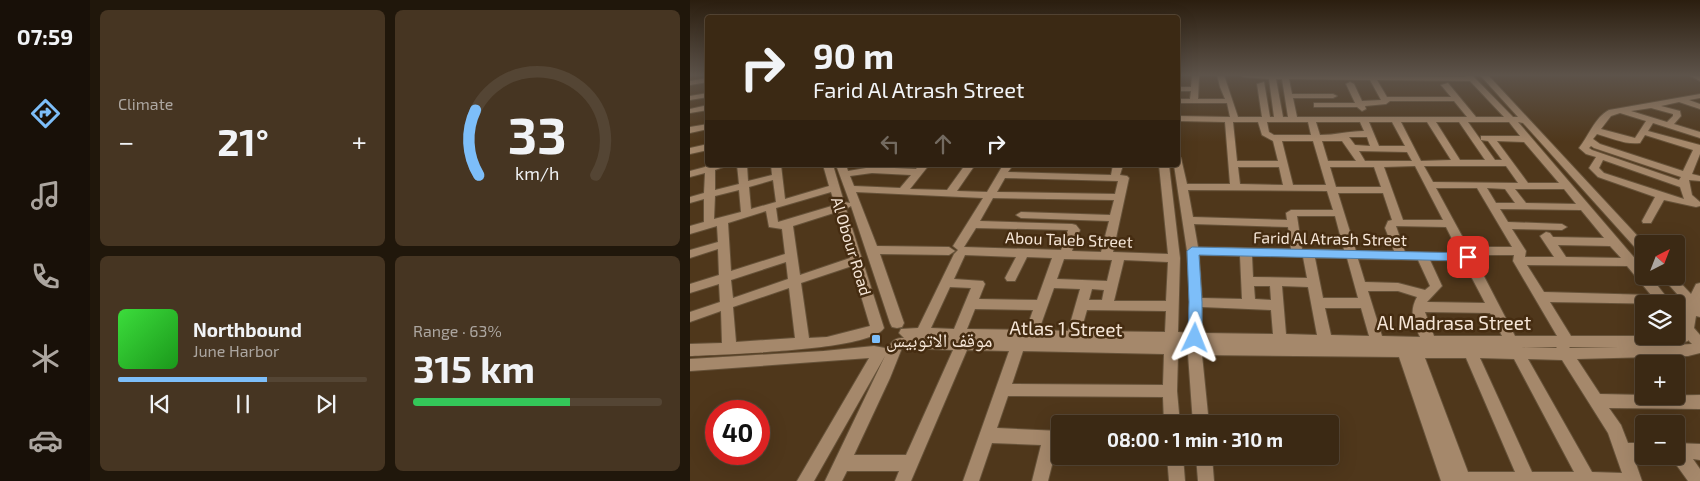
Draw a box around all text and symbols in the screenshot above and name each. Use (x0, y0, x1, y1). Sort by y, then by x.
text: 07:59 (17, 23, 73, 49)
text: 90 m (813, 34, 894, 76)
icon: right (730, 35, 795, 100)
text: Farid Al Atrash Street (813, 76, 1024, 102)
text: Climate (118, 94, 173, 113)
icon: directions (28, 96, 63, 131)
text: 33 (508, 102, 567, 164)
text: 21° (217, 118, 269, 164)
text: − (118, 124, 134, 158)
text: + (352, 124, 367, 158)
icon: left (876, 130, 904, 158)
icon: ahead (929, 130, 957, 158)
icon: right (982, 130, 1010, 158)
text: km/h (515, 162, 560, 184)
icon: music (28, 178, 63, 213)
street label: Al Obour Road (828, 194, 876, 298)
street label: Abou Taleb Street (1005, 227, 1133, 251)
street label: Farid Al Atrash Street (1253, 227, 1407, 249)
north arrow (1635, 235, 1685, 285)
map controls (1635, 235, 1685, 465)
pin (1447, 236, 1489, 278)
icon: arrive (1454, 243, 1482, 271)
icon: phone (28, 259, 63, 294)
button: layers (1635, 295, 1685, 345)
position arrow (1168, 311, 1220, 363)
street label: Al Madrasa Street (1377, 311, 1531, 334)
street label: Atlas 1 Street (1009, 316, 1123, 340)
text: Northbound (193, 318, 302, 341)
text: Range · 63% (413, 321, 502, 340)
place label: موقف الاتوبيس (886, 328, 992, 352)
marker: موقف الاتوبيس (870, 333, 882, 345)
icon: climate (28, 341, 63, 376)
text: June Harbor (193, 341, 280, 360)
text: 315 km (413, 345, 535, 391)
button: + (1635, 355, 1685, 405)
icon: previous (146, 390, 174, 418)
icon: pause (229, 390, 257, 418)
icon: next (312, 390, 340, 418)
speed limit sign: 40 (705, 400, 770, 465)
button: − (1635, 415, 1685, 465)
icon: car (28, 423, 63, 458)
text: 08:00 · 1 min · 310 m (1107, 428, 1283, 451)

